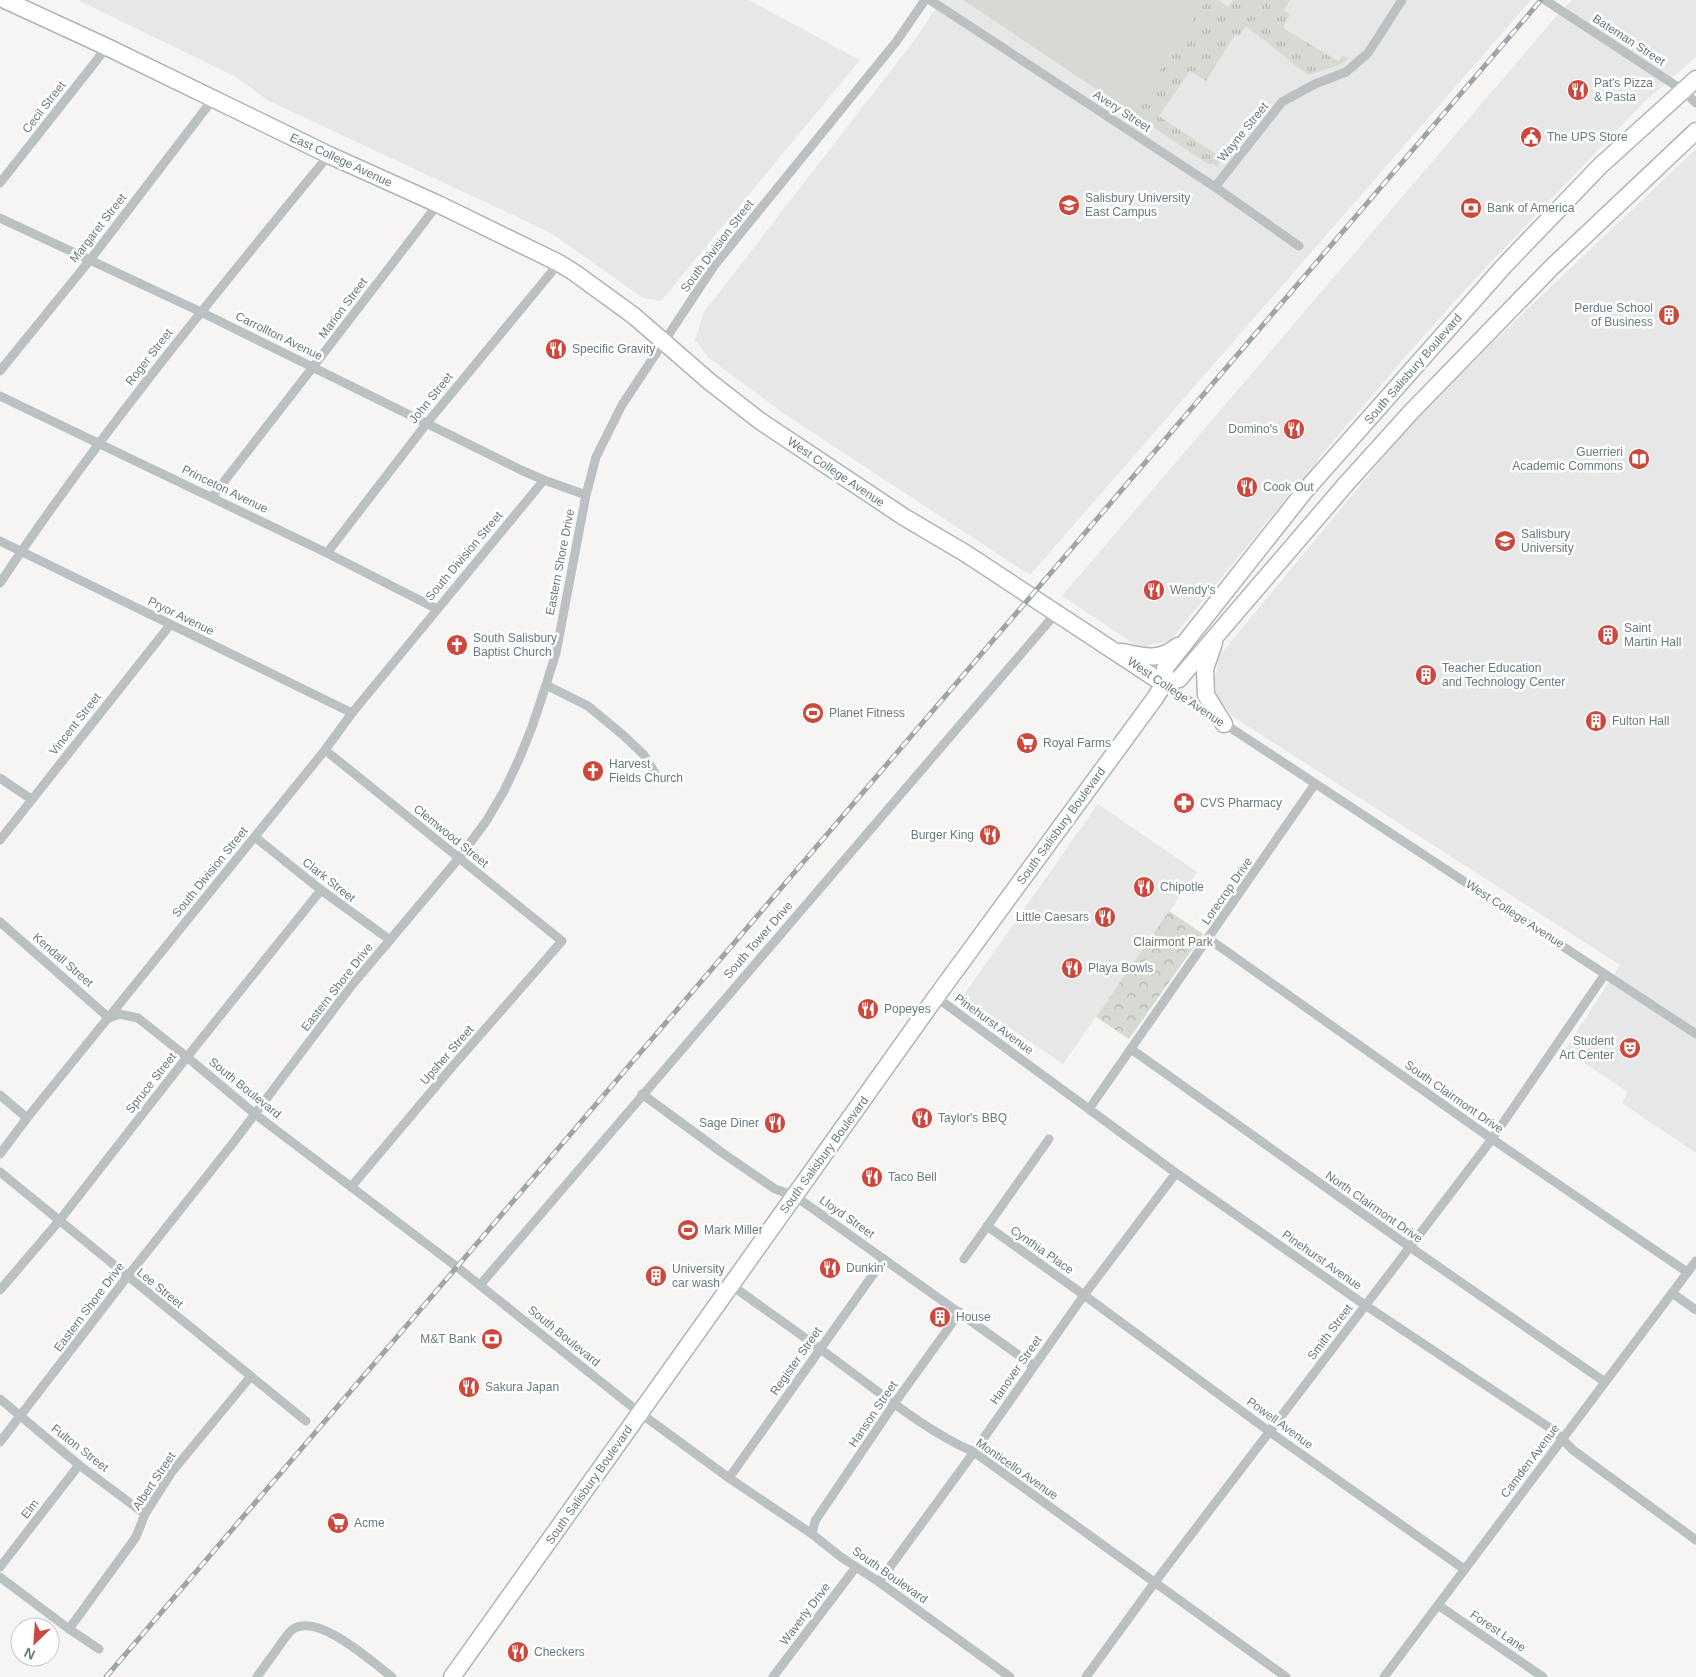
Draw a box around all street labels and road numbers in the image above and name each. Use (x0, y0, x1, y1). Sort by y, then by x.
street label: Bateman Street (1590, 11, 1668, 69)
street label: Cecil Street (19, 78, 69, 136)
street label: Avery Street (1091, 87, 1154, 135)
street label: Wayne Street (1215, 99, 1272, 164)
street label: East College Avenue (288, 130, 395, 190)
street label: Margaret Street (67, 190, 130, 265)
street label: South Division Street (678, 197, 757, 295)
street label: Marion Street (316, 274, 371, 341)
street label: Carrollton Avenue (233, 309, 325, 363)
street label: South Salisbury Boulevard (1361, 311, 1465, 427)
street label: Roger Street (123, 325, 176, 388)
street label: John Street (406, 369, 456, 426)
street label: West College Avenue (785, 434, 888, 510)
street label: Princeton Avenue (180, 462, 271, 516)
street label: Eastern Shore Drive (543, 507, 577, 616)
street label: South Division Street (423, 508, 506, 603)
street label: Pryor Avenue (146, 594, 217, 638)
street label: West College Avenue (1125, 654, 1228, 730)
street label: Vincent Street (46, 690, 104, 758)
street label: South Salisbury Boulevard (1014, 765, 1108, 887)
street label: Clemwood Street (411, 802, 492, 871)
street label: South Division Street (169, 824, 251, 920)
street label: Lorecrop Drive (1199, 854, 1255, 927)
street label: Clark Street (300, 855, 359, 905)
street label: West College Avenue (1463, 877, 1567, 951)
street label: South Tower Drive (721, 898, 796, 982)
street label: Kendall Street (30, 930, 97, 990)
street label: Eastern Shore Drive (298, 940, 376, 1034)
street label: Pinehurst Avenue (952, 991, 1036, 1057)
street label: Upsher Street (417, 1022, 477, 1088)
street label: Spruce Street (123, 1049, 180, 1116)
street label: South Boulevard (206, 1055, 284, 1121)
street label: South Clairmont Drive (1402, 1058, 1506, 1137)
street label: South Salisbury Boulevard (777, 1094, 871, 1216)
street label: North Clairmont Drive (1323, 1168, 1426, 1246)
street label: Lloyd Street (817, 1193, 878, 1241)
street label: Cynthia Place (1008, 1223, 1077, 1277)
street label: Pinehurst Avenue (1280, 1227, 1365, 1293)
street label: Eastern Shore Drive (51, 1259, 127, 1354)
street label: Lee Street (134, 1265, 186, 1311)
street label: Smith Street (1305, 1301, 1356, 1363)
street label: South Boulevard (525, 1303, 603, 1369)
street label: Register Street (767, 1324, 825, 1398)
street label: Hanover Street (987, 1332, 1045, 1407)
street label: Hanson Street (846, 1378, 901, 1450)
street label: Powell Avenue (1244, 1394, 1316, 1452)
street label: Fulton Street (49, 1421, 112, 1475)
street label: Camden Avenue (1498, 1421, 1562, 1501)
street label: South Salisbury Boulevard (543, 1423, 635, 1547)
street label: Monticello Avenue (973, 1435, 1061, 1503)
street label: Albert Street (130, 1449, 179, 1513)
street label: Elm (18, 1497, 42, 1521)
street label: South Boulevard (850, 1544, 930, 1606)
street label: Waverly Drive (777, 1580, 833, 1648)
street label: Forest Lane (1468, 1607, 1529, 1655)

